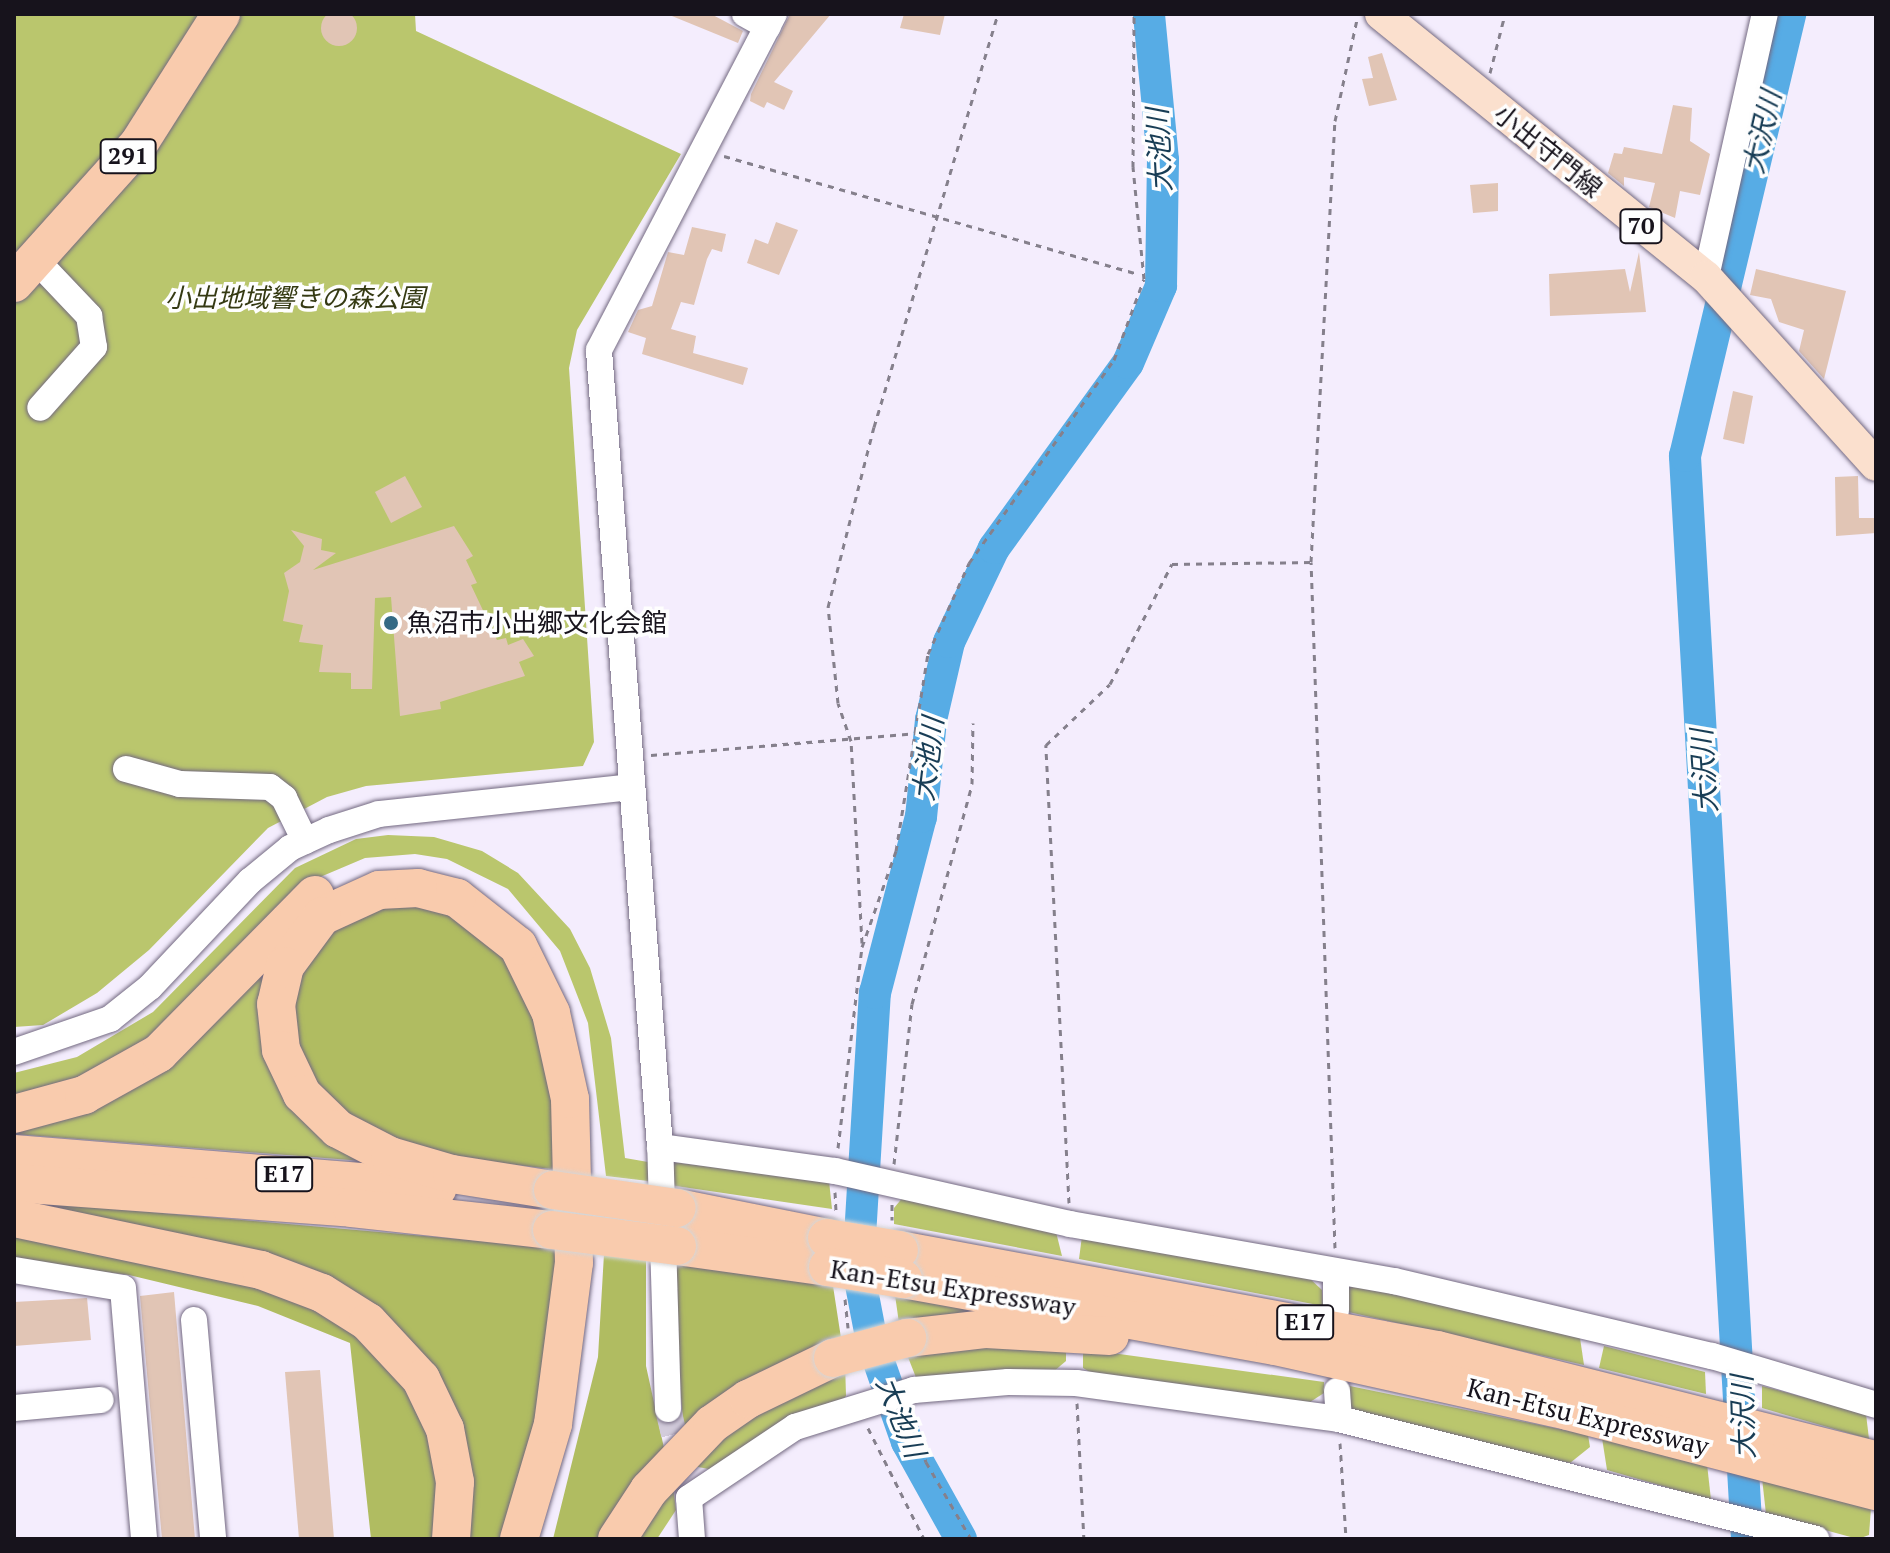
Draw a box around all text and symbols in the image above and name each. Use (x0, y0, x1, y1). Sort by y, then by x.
water label: 大沢川 (1736, 87, 1788, 177)
street label: 小出守門線 (1488, 98, 1608, 204)
water label: 大池川 (1140, 107, 1178, 193)
road number: 291 (98, 136, 158, 176)
road number: 70 (1619, 206, 1663, 246)
park label: 小出地域響きの森公園 (165, 282, 425, 314)
place label: 魚沼市小出郷文化会館 (407, 607, 667, 639)
marker: 魚沼市小出郷文化会館 (382, 614, 400, 632)
water label: 大池川 (906, 715, 950, 803)
water label: 大沢川 (1684, 728, 1724, 814)
road number: E17 (254, 1154, 314, 1194)
street label: Kan-Etsu Expressway (828, 1253, 1078, 1323)
road number: E17 (1275, 1302, 1335, 1342)
water label: 大池川 (870, 1372, 932, 1462)
street label: Kan-Etsu Expressway (1464, 1372, 1712, 1462)
water label: 大沢川 (1725, 1374, 1761, 1460)

